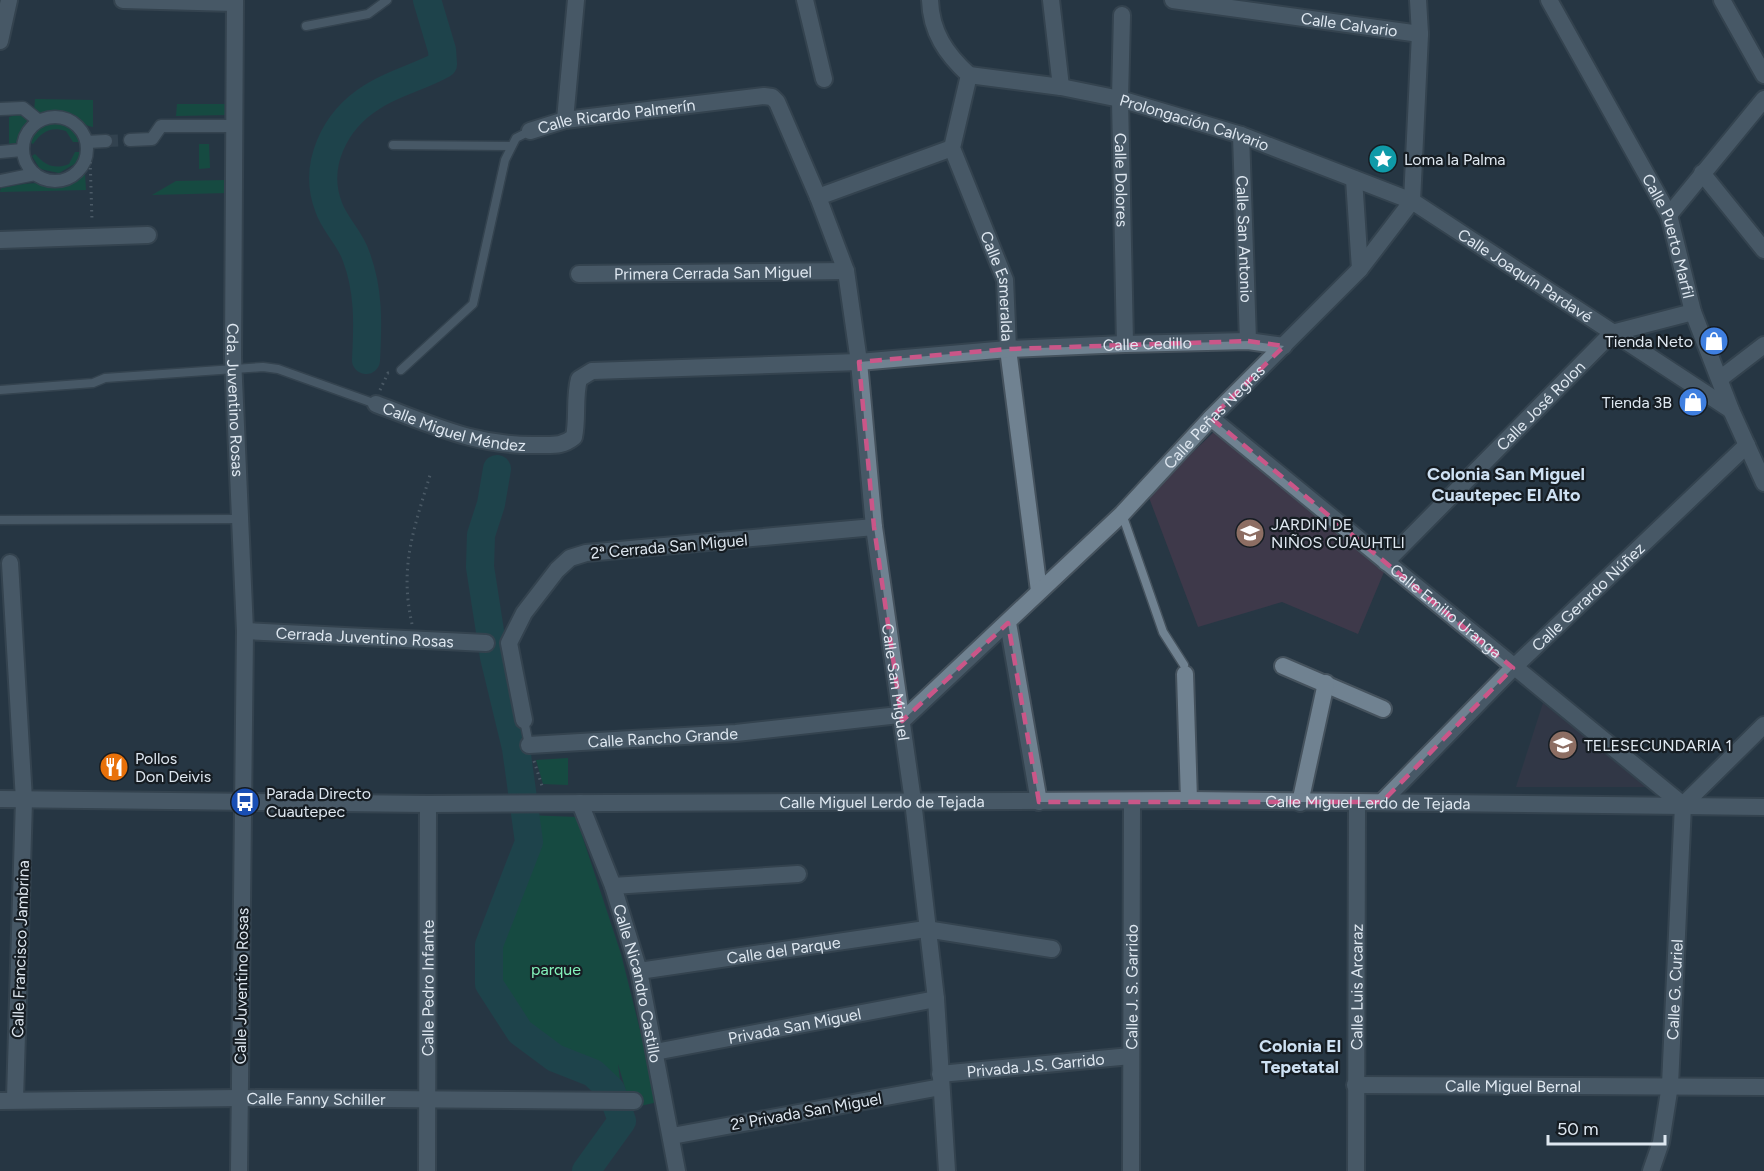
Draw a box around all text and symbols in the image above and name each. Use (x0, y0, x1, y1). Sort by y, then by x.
street label: Calle Calvario (1300, 9, 1399, 41)
street label: Prolongación Calvario (1117, 90, 1272, 155)
street label: Calle Ricardo Palmerín (535, 95, 696, 138)
street label: Calle Dolores (1111, 133, 1132, 227)
place icon: Loma la Palma (1367, 143, 1399, 175)
place label: Loma la Palma (1404, 150, 1506, 169)
street label: Calle Puerto Marfil (1638, 171, 1698, 300)
street label: Calle San Antonio (1232, 175, 1256, 303)
street label: Calle Joaquín Pardavé (1454, 225, 1596, 327)
street label: Calle Esmeralda (976, 228, 1017, 342)
street label: Primera Cerrada San Miguel (614, 262, 812, 284)
street label: Cda. Juventino Rosas (223, 323, 247, 477)
shop icon: Tienda Neto (1698, 325, 1730, 357)
place label: Tienda Neto (1605, 332, 1693, 351)
street label: Calle Cedillo (1102, 333, 1192, 355)
street label: Calle José Rolon (1493, 357, 1589, 455)
street label: Calle Peñas Negras (1160, 361, 1269, 473)
shop icon: Tienda 3B (1677, 386, 1709, 418)
place label: Tienda 3B (1602, 393, 1672, 412)
street label: Calle Miguel Méndez (380, 398, 526, 455)
district label: Colonia San Miguel Cuautepec El Alto (1427, 463, 1585, 506)
place label: JARDIN DE NIÑOS CUAUHTLI (1271, 515, 1405, 552)
school or university icon: JARDIN DE NIÑOS CUAUHTLI (1234, 517, 1266, 549)
street label: 2ª Cerrada San Miguel (590, 530, 748, 563)
street label: Calle Gerardo Núñez (1528, 539, 1649, 655)
street label: Calle Emilio Uranga (1386, 560, 1505, 662)
street label: Calle San Miguel (878, 622, 913, 742)
street label: Cerrada Juventino Rosas (275, 624, 454, 651)
street label: Calle Rancho Grande (587, 724, 739, 752)
school or university icon: TELESECUNDARIA 1 (1547, 729, 1579, 761)
place label: TELESECUNDARIA 1 (1584, 736, 1732, 755)
place label: Pollos Don Deivis (135, 749, 211, 786)
restaurant icon: Pollos Don Deivis (98, 751, 130, 783)
place label: Parada Directo Cuautepec (266, 784, 371, 821)
bus stop icon: Parada Directo Cuautepec (229, 786, 261, 818)
street label: Calle Miguel Lerdo de Tejada (779, 792, 985, 812)
street label: Calle Miguel Lerdo de Tejada (1265, 792, 1471, 813)
street label: Calle Francisco Jambrina (8, 860, 33, 1038)
street label: Calle Nicandro Castillo (609, 902, 665, 1064)
street label: Calle Juventino Rosas (231, 908, 252, 1065)
street label: Calle Pedro Infante (418, 920, 438, 1056)
street label: Calle J. S. Garrido (1122, 924, 1142, 1050)
street label: Calle Luis Arcaraz (1347, 924, 1367, 1050)
street label: Calle del Parque (725, 933, 842, 968)
street label: Calle G. Curiel (1663, 939, 1687, 1040)
park label: parque (531, 960, 581, 979)
street label: Privada San Miguel (727, 1004, 863, 1048)
district label: Colonia El Tepetatal (1259, 1035, 1341, 1078)
street label: Privada J.S. Garrido (966, 1050, 1105, 1081)
street label: Calle Miguel Bernal (1445, 1076, 1581, 1096)
street label: Calle Fanny Schiller (247, 1089, 386, 1109)
street label: 2ª Privada San Miguel (729, 1089, 883, 1134)
scale bar (1548, 1108, 1665, 1146)
text: 50 m (1557, 1118, 1599, 1140)

